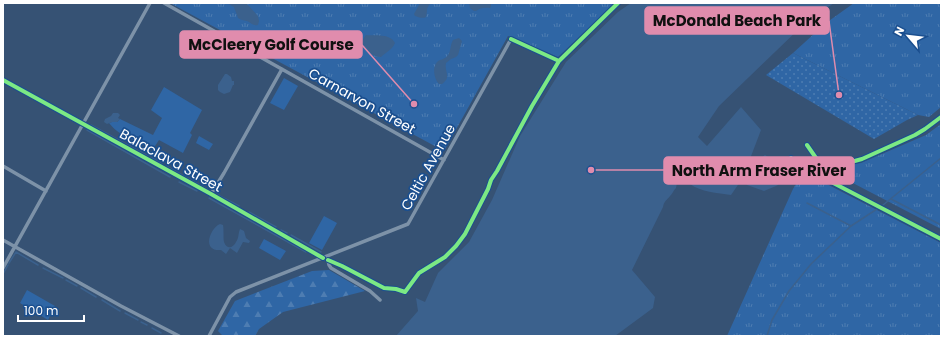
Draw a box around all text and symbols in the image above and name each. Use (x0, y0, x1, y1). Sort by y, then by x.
callout: McDonald Beach Park (645, 7, 829, 34)
text: McDonald Beach Park (653, 10, 822, 31)
north arrow (888, 16, 928, 56)
text: N (890, 24, 908, 39)
callout: McCleery Golf Course (180, 31, 362, 58)
text: McCleery Golf Course (188, 34, 354, 55)
street label: Carnarvon Street (305, 63, 419, 139)
street label: Celtic Avenue (396, 120, 460, 214)
street label: Balaclava Street (116, 124, 226, 196)
callout: North Arm Fraser River (664, 157, 854, 184)
text: North Arm Fraser River (672, 160, 847, 181)
scale bar (18, 297, 84, 323)
text: 100 m (24, 302, 58, 319)

